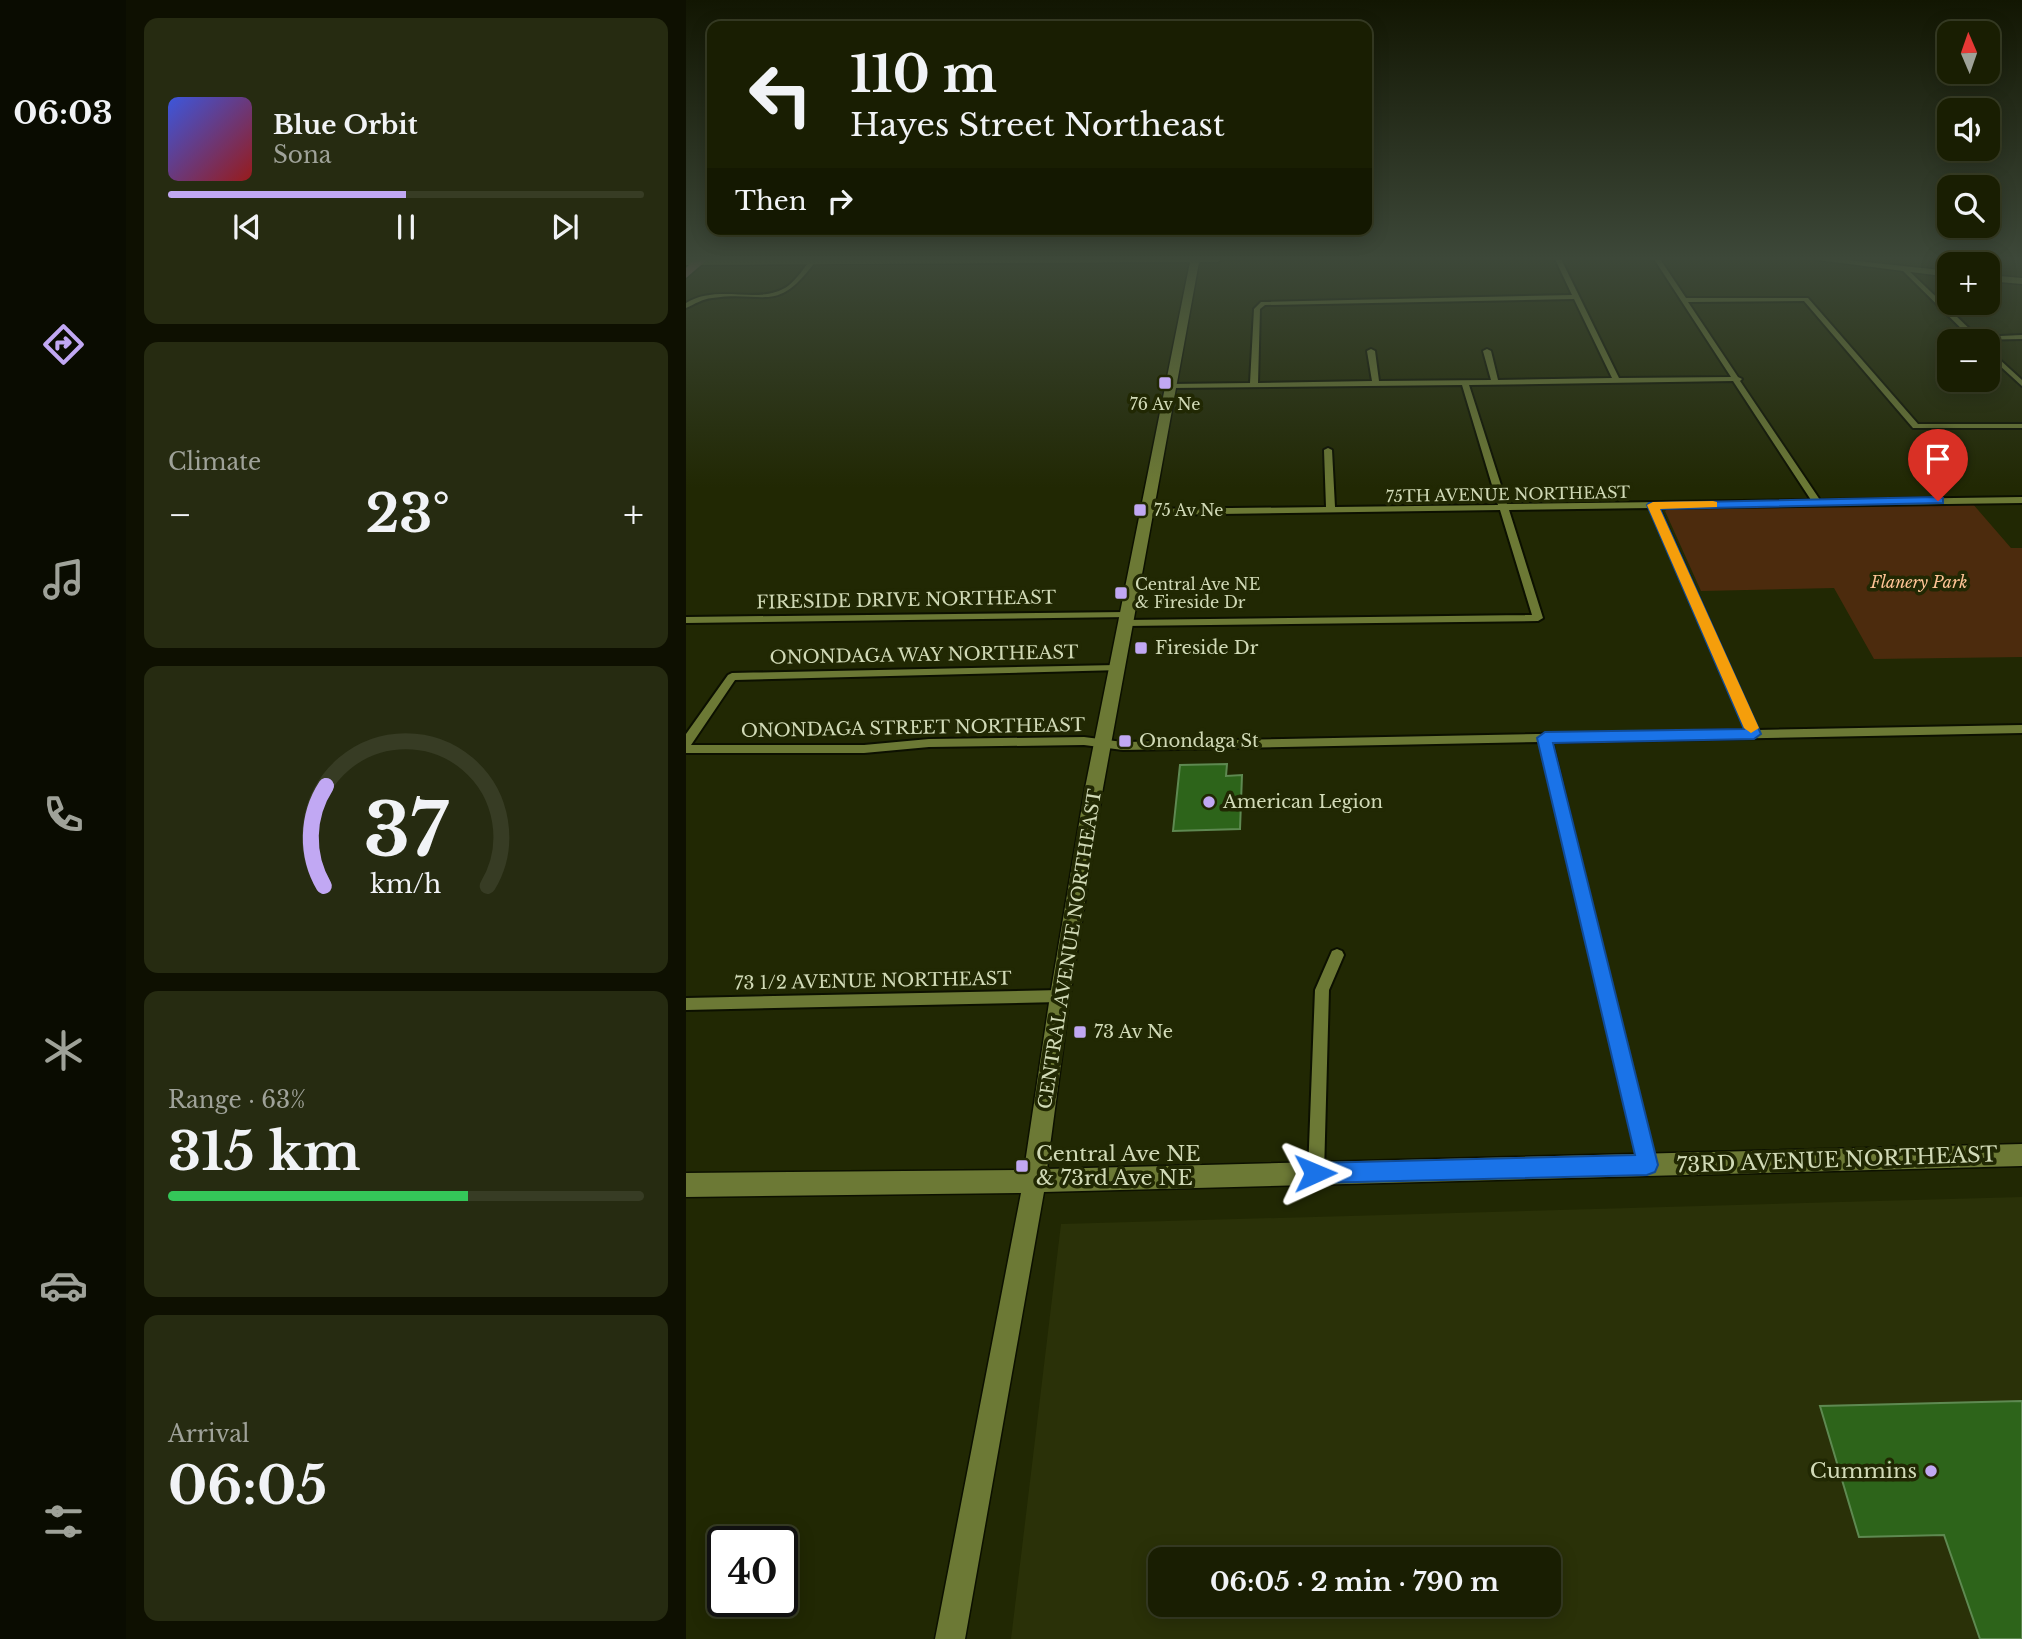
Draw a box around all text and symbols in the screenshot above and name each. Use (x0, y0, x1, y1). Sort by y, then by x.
north arrow (1937, 21, 2000, 84)
map controls (1937, 21, 2000, 392)
text: 110 m (850, 44, 997, 105)
icon: left (735, 49, 826, 140)
text: 06:03 (13, 93, 113, 133)
button: sound (1937, 98, 2000, 161)
text: Hayes Street Northeast (850, 105, 1225, 145)
text: Blue Orbit (273, 109, 418, 141)
text: Sona (273, 141, 331, 169)
button: search (1937, 175, 2000, 238)
icon: right (821, 182, 859, 220)
text: Then (735, 185, 807, 217)
icon: previous (228, 208, 266, 246)
icon: pause (387, 208, 425, 246)
icon: next (546, 208, 584, 246)
button: + (1937, 252, 2000, 315)
icon: directions (39, 320, 88, 369)
button: − (1937, 329, 2000, 392)
marker: 76 Av Ne (1157, 375, 1173, 391)
place label: 76 Av Ne (1130, 394, 1200, 414)
pin (1908, 429, 1968, 501)
icon: arrive (1919, 440, 1957, 478)
text: Climate (168, 448, 261, 476)
text: 23° (365, 482, 450, 546)
street label: 75TH AVENUE NORTHEAST (1386, 482, 1630, 506)
text: − (168, 491, 192, 538)
text: + (623, 491, 644, 538)
place label: 75 Av Ne (1154, 500, 1223, 520)
marker: 75 Av Ne (1132, 502, 1148, 518)
icon: music (39, 555, 88, 604)
park label: Flanery Park (1870, 572, 1967, 592)
place label: Central Ave NE & Fireside Dr (1135, 574, 1260, 612)
marker: Central Ave NE & Fireside Dr (1113, 585, 1129, 601)
street label: FIRESIDE DRIVE NORTHEAST (756, 586, 1057, 614)
place label: Fireside Dr (1155, 637, 1259, 659)
marker: Fireside Dr (1133, 640, 1149, 656)
street label: ONONDAGA WAY NORTHEAST (770, 641, 1079, 669)
street label: ONONDAGA STREET NORTHEAST (741, 714, 1086, 742)
place label: Onondaga St (1139, 730, 1259, 752)
marker: Onondaga St (1117, 733, 1133, 749)
text: 37 (364, 785, 449, 876)
street label: CENTRAL AVENUE NORTHEAST (1034, 787, 1106, 1110)
icon: phone (39, 790, 88, 839)
place label: American Legion (1222, 791, 1383, 813)
marker: American Legion (1201, 794, 1217, 810)
text: km/h (371, 868, 441, 899)
street label: 73 1/2 AVENUE NORTHEAST (734, 968, 1012, 994)
place label: 73 Av Ne (1094, 1021, 1173, 1043)
marker: 73 Av Ne (1072, 1024, 1088, 1040)
icon: climate (39, 1026, 88, 1075)
text: Range · 63% (168, 1086, 306, 1114)
text: 315 km (168, 1120, 361, 1184)
position arrow (1278, 1136, 1352, 1210)
place label: Central Ave NE & 73rd Ave NE (1036, 1141, 1201, 1191)
street label: 73RD AVENUE NORTHEAST (1676, 1141, 1998, 1179)
marker: Central Ave NE & 73rd Ave NE (1014, 1158, 1030, 1174)
icon: car (39, 1261, 88, 1310)
text: Arrival (168, 1420, 249, 1448)
text: 06:05 (168, 1454, 327, 1518)
place label: Cummins (1810, 1458, 1917, 1484)
marker: Cummins (1923, 1463, 1939, 1479)
icon: filters (39, 1497, 88, 1546)
speed limit sign: 40 (707, 1526, 798, 1617)
text: 06:05 · 2 min · 790 m (1210, 1566, 1499, 1598)

